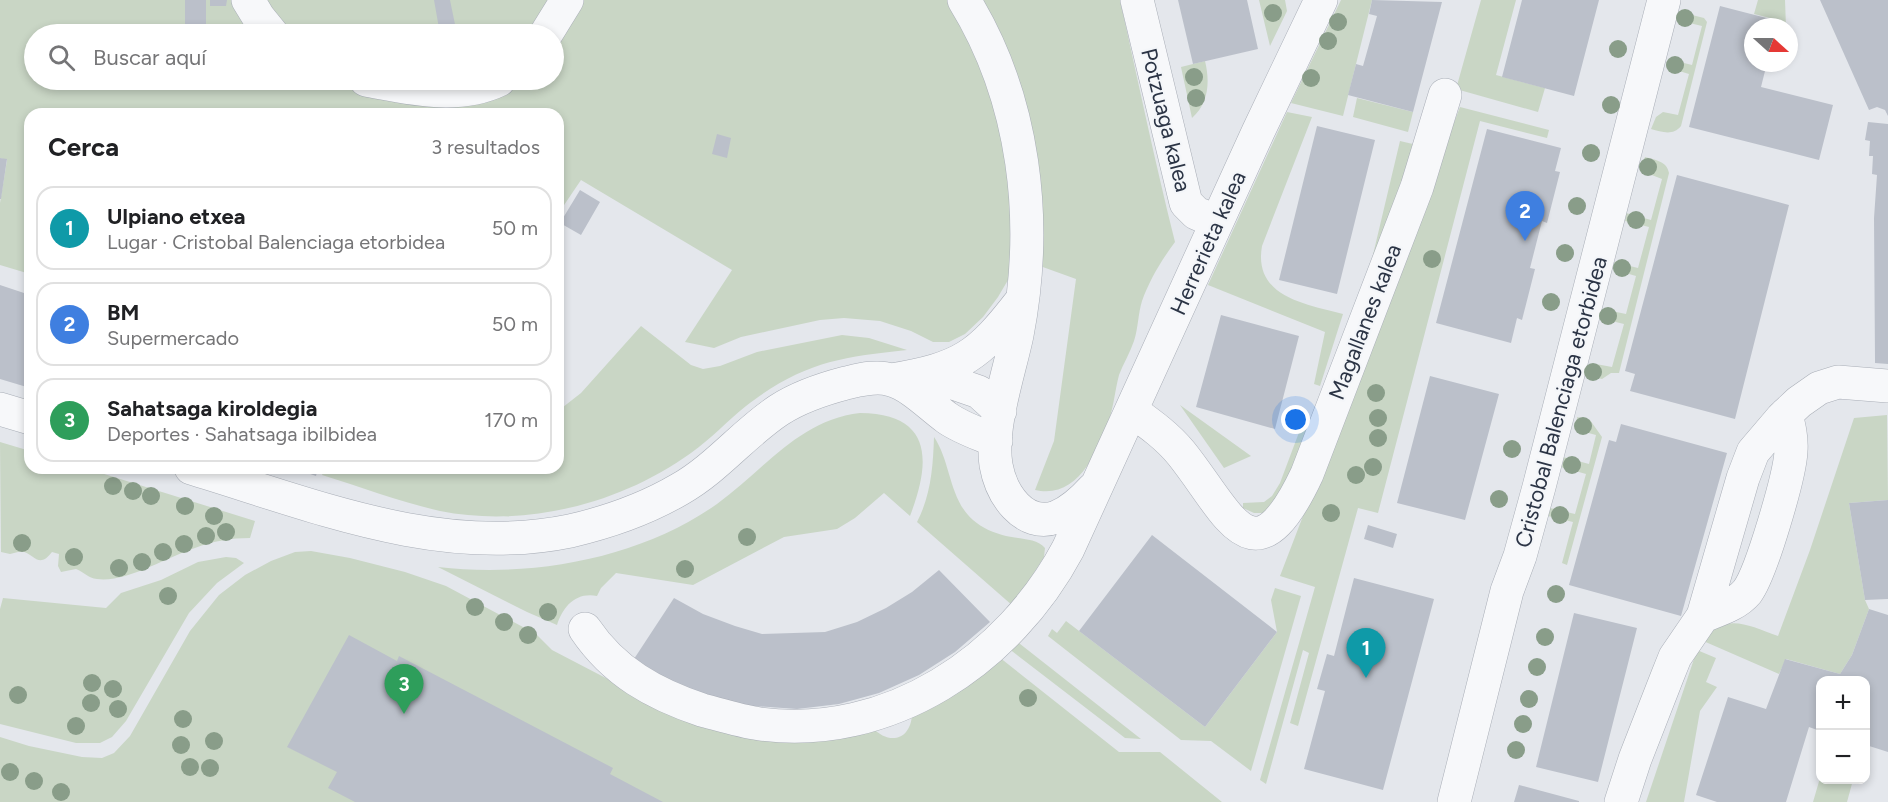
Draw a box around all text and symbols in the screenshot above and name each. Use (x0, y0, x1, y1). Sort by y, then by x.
north arrow (1744, 18, 1798, 72)
search box (24, 24, 564, 90)
icon: search (45, 41, 78, 74)
text: Buscar aquí (93, 44, 206, 71)
street label: Potzuaga kalea (1135, 45, 1197, 195)
text: Cerca (48, 131, 119, 163)
text: 3 resultados (431, 135, 540, 159)
street label: Herrerieta kalea (1164, 167, 1252, 319)
pin: 2 (1506, 192, 1544, 241)
text: Ulpiano etxea (107, 203, 245, 230)
text: 1 (65, 216, 74, 240)
text: 50 m (492, 216, 538, 240)
text: Lugar · Cristobal Balenciaga etorbidea (107, 230, 445, 254)
street label: Magallanes kalea (1323, 240, 1407, 404)
street label: Cristobal Balenciaga etorbidea (1509, 253, 1613, 551)
text: BM (107, 299, 139, 326)
text: 2 (64, 312, 75, 336)
text: 50 m (492, 312, 538, 336)
text: Supermercado (107, 326, 239, 350)
text: Sahatsaga kiroldegia (107, 395, 317, 422)
your location (1281, 405, 1310, 434)
text: 3 (64, 408, 75, 432)
text: 170 m (484, 408, 538, 432)
text: Deportes · Sahatsaga ibilbidea (107, 422, 377, 446)
pin: 1 (1346, 628, 1386, 678)
pin: 3 (384, 664, 424, 714)
map controls (1816, 676, 1870, 784)
button: + (1816, 676, 1870, 730)
button: − (1816, 730, 1870, 784)

